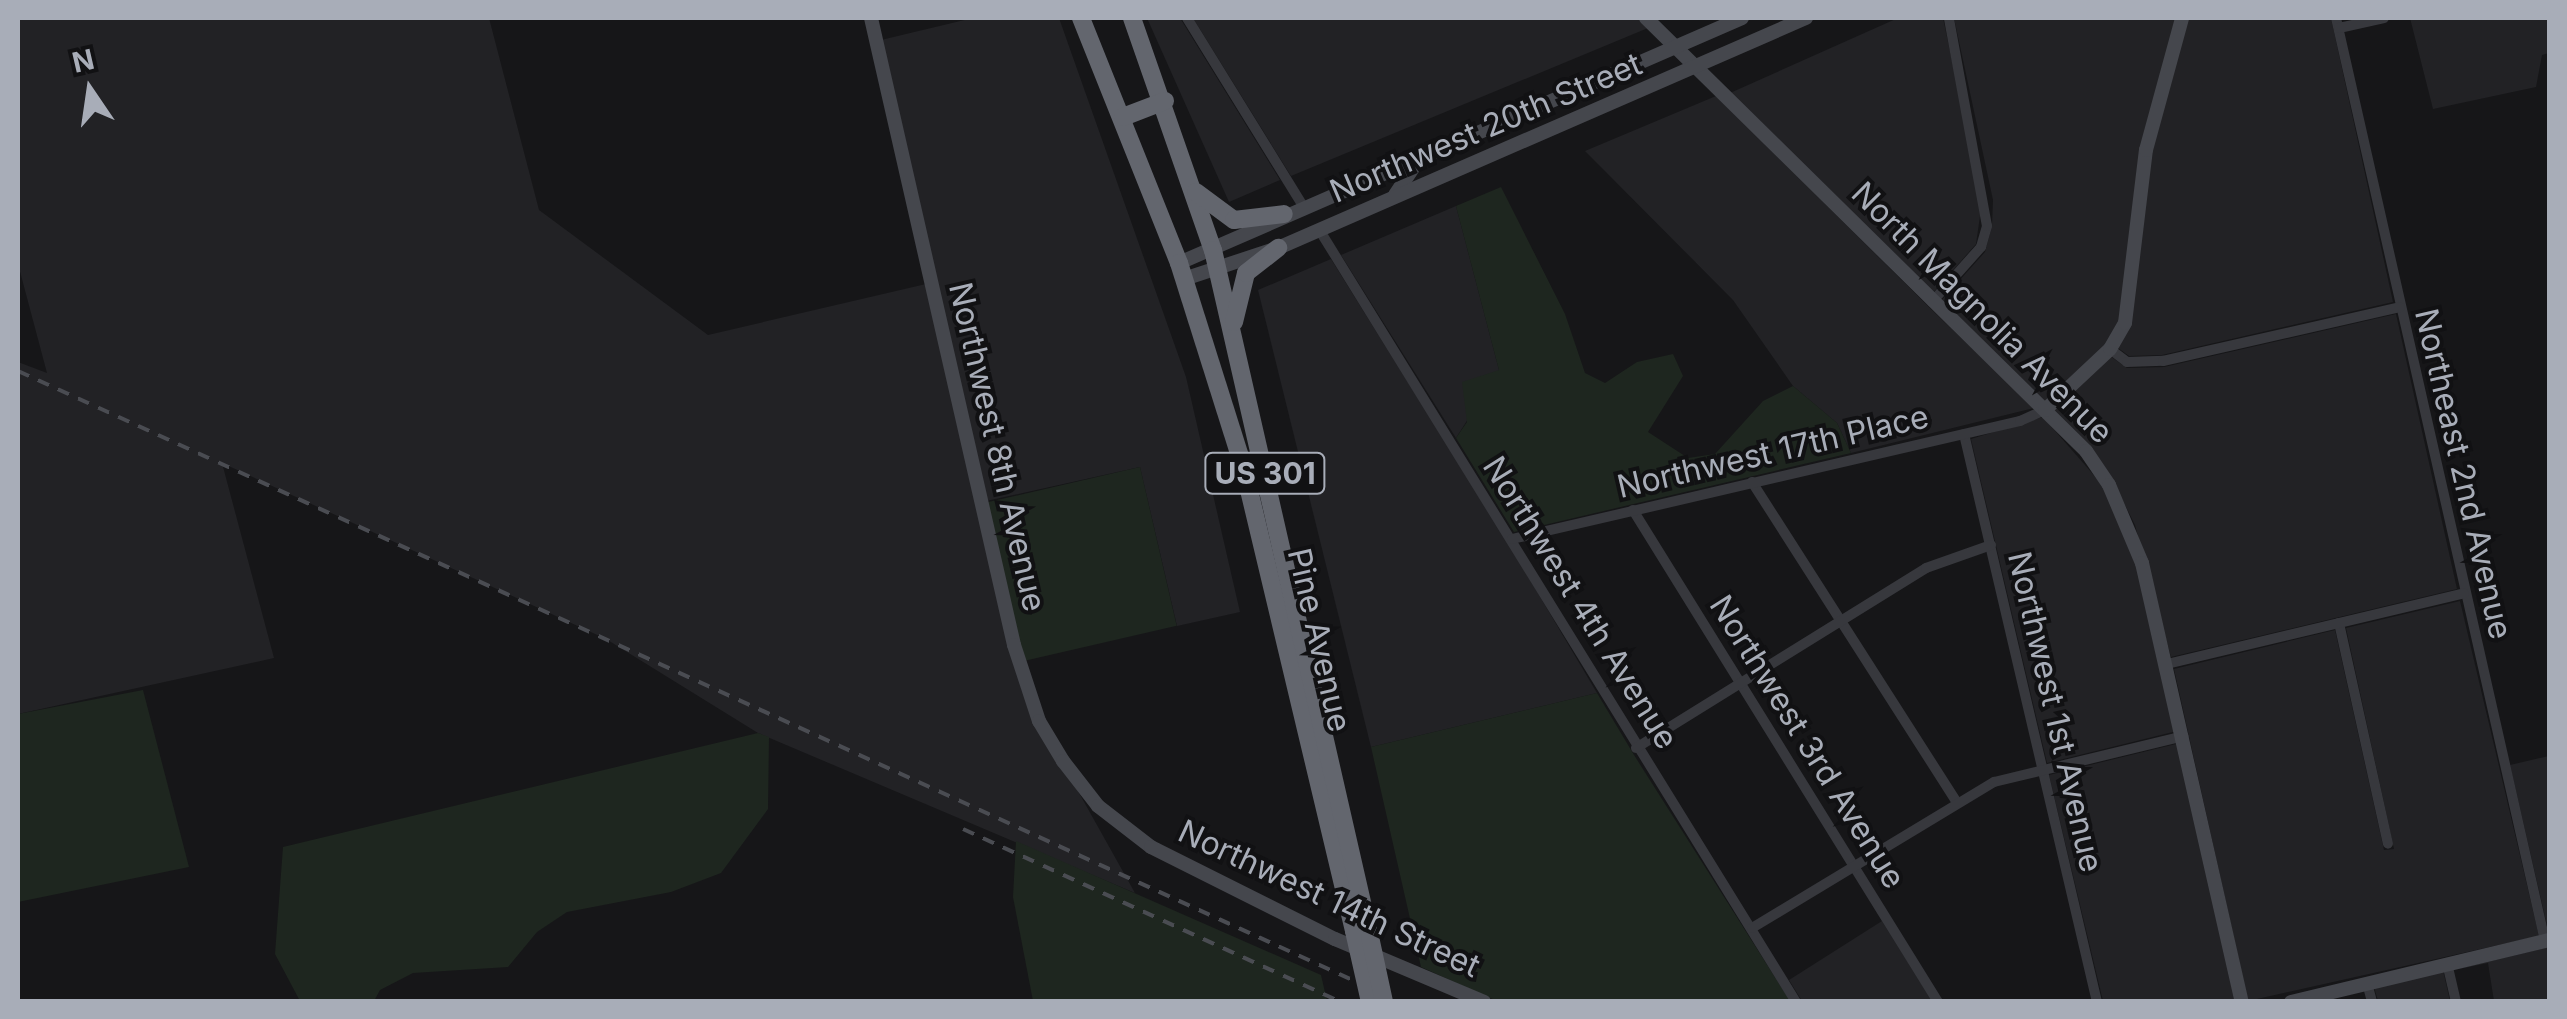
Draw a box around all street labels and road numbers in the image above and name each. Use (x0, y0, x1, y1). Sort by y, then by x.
street label: Northwest 20th Street (1324, 45, 1648, 211)
street label: North Magnolia Avenue (1843, 174, 2121, 452)
street label: Northwest 8th Avenue (940, 279, 1054, 615)
street label: Northeast 2nd Avenue (2406, 305, 2520, 643)
street label: Northwest 17th Place (1614, 397, 1932, 507)
road number: US 301 (1202, 448, 1328, 498)
street label: Northwest 4th Avenue (1474, 450, 1686, 756)
street label: Pine Avenue (1279, 545, 1359, 735)
street label: Northwest 1st Avenue (1999, 548, 2111, 876)
street label: Northwest 3rd Avenue (1701, 588, 1913, 896)
street label: Northwest 14th Street (1172, 812, 1486, 986)

